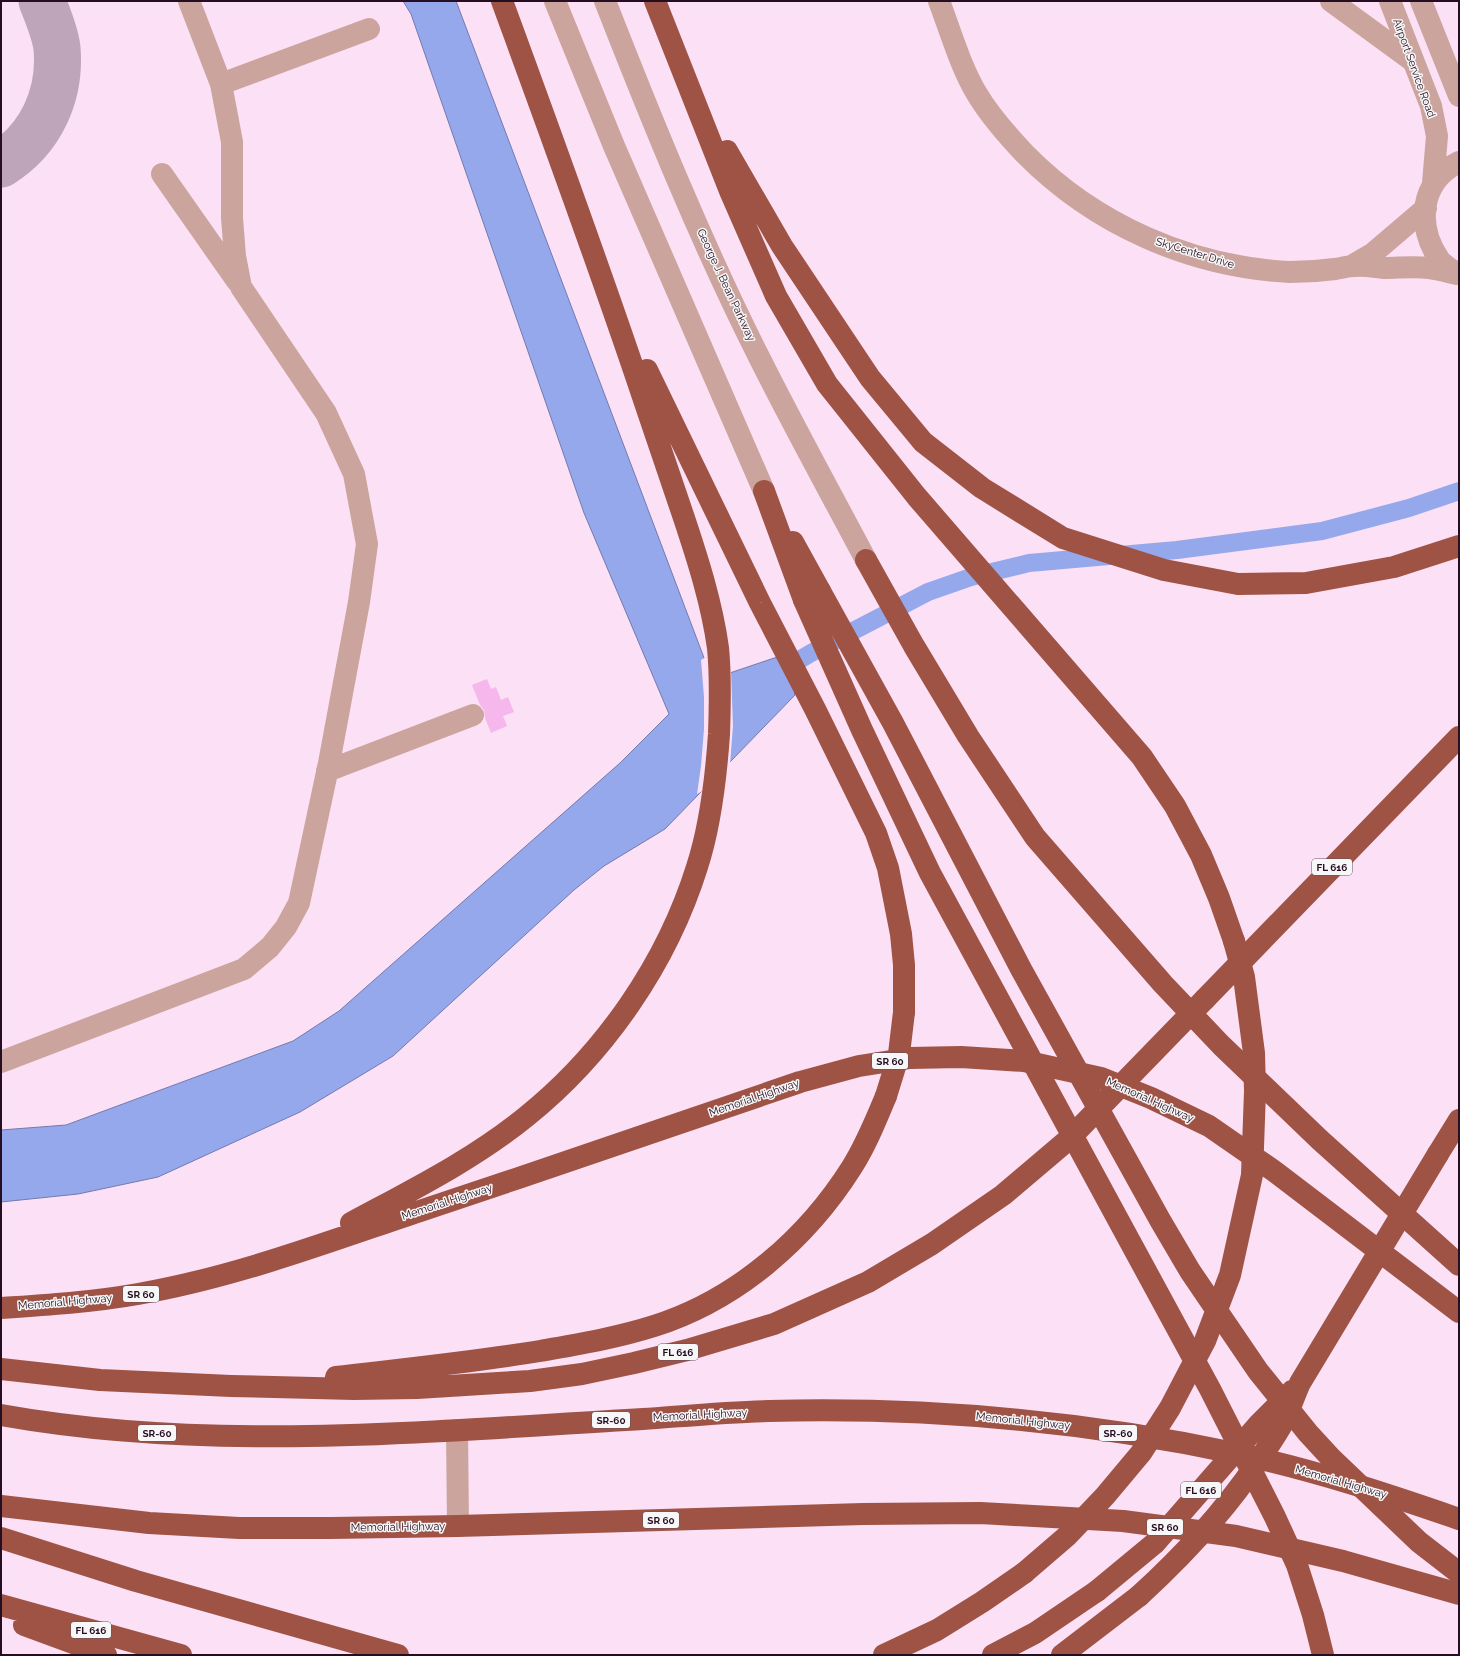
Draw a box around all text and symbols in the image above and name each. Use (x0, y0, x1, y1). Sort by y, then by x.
street label: Airport Service Road (1390, 17, 1438, 119)
street label: George J. Bean Parkway (694, 227, 758, 343)
street label: SkyCenter Drive (1154, 235, 1236, 271)
road number: FL 616 (1312, 859, 1352, 875)
road number: SR 60 (872, 1053, 908, 1069)
street label: Memorial Highway (1104, 1075, 1196, 1125)
street label: Memorial Highway (707, 1076, 801, 1120)
street label: Memorial Highway (400, 1181, 494, 1223)
road number: SR 60 (123, 1286, 159, 1302)
street label: Memorial Highway (17, 1291, 113, 1313)
road number: FL 616 (658, 1344, 698, 1360)
street label: Memorial Highway (652, 1406, 748, 1424)
street label: Memorial Highway (975, 1410, 1071, 1432)
road number: SR-60 (592, 1412, 630, 1428)
road number: SR-60 (138, 1425, 176, 1441)
road number: SR-60 (1099, 1425, 1137, 1441)
street label: Memorial Highway (1294, 1463, 1388, 1501)
road number: FL 616 (1181, 1482, 1221, 1498)
road number: SR 60 (643, 1512, 679, 1528)
road number: SR 60 (1147, 1519, 1183, 1535)
street label: Memorial Highway (351, 1520, 445, 1534)
road number: FL 616 (71, 1622, 111, 1638)

